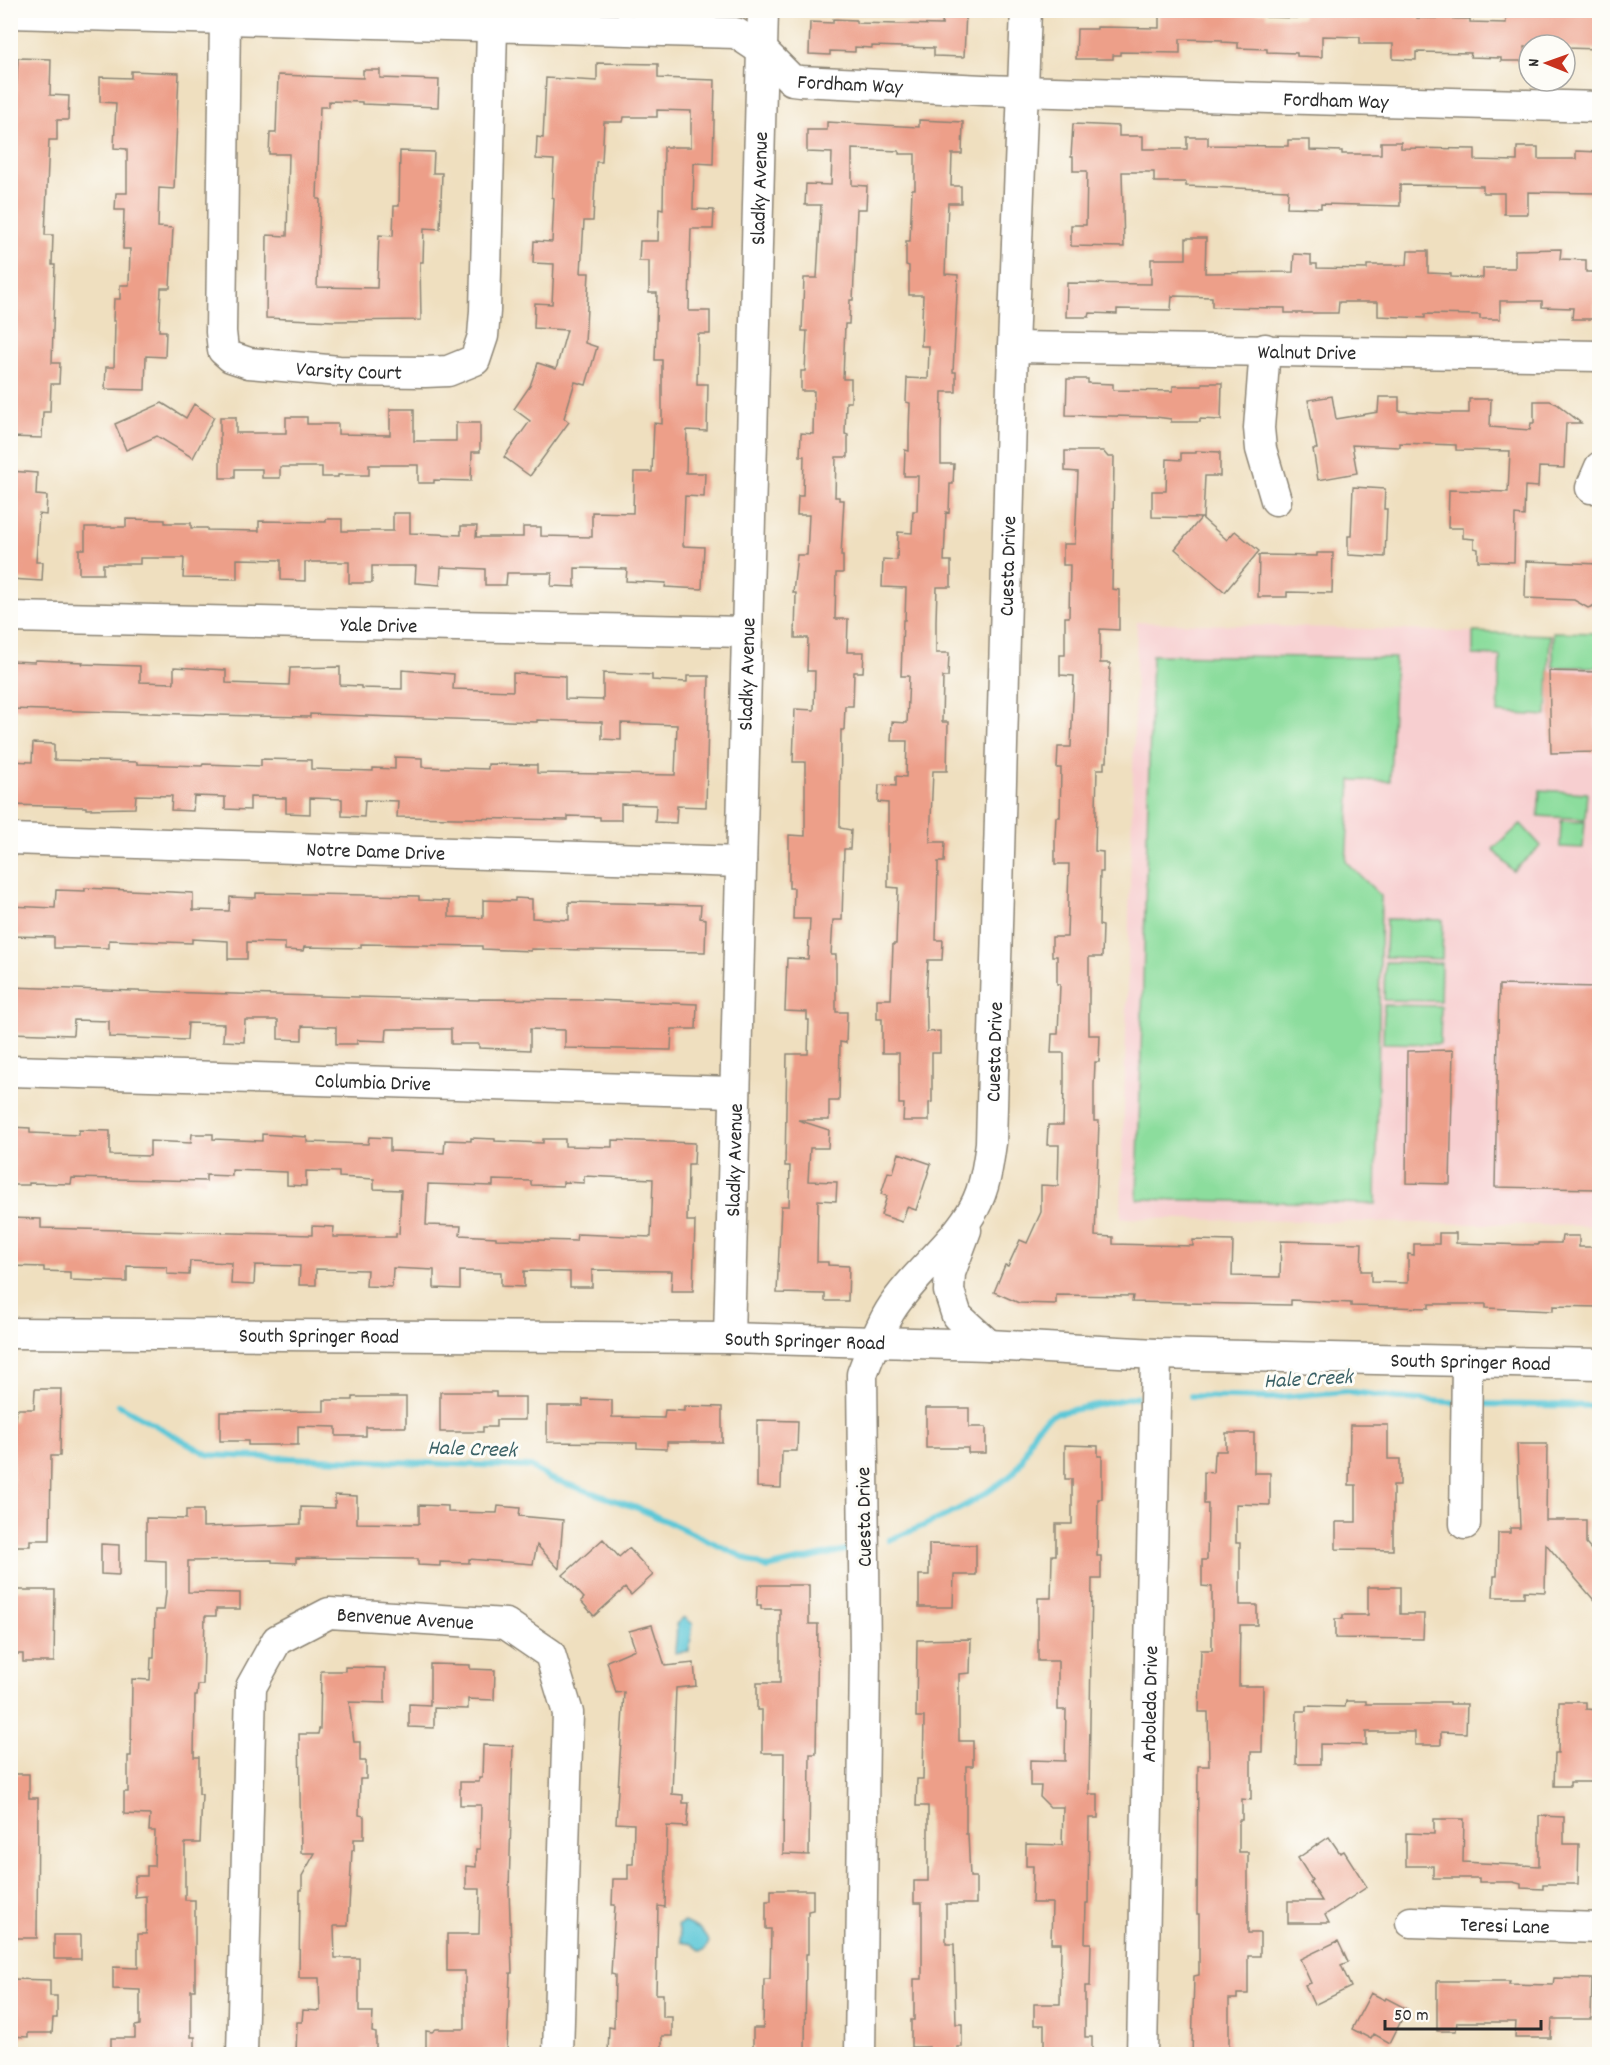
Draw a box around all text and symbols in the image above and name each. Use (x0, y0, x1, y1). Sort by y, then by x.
north arrow (1517, 33, 1577, 93)
text: N (1523, 59, 1546, 67)
street label: Fordham Way (797, 69, 904, 104)
street label: Fordham Way (1283, 86, 1389, 119)
street label: Sladky Avenue (745, 131, 778, 246)
street label: Walnut Drive (1257, 339, 1357, 370)
street label: Varsity Court (295, 355, 402, 390)
street label: Cuesta Drive (994, 516, 1026, 617)
street label: Yale Drive (340, 612, 418, 643)
street label: Sladky Avenue (733, 617, 765, 731)
street label: Notre Dame Drive (306, 836, 446, 871)
street label: Cuesta Drive (980, 1001, 1013, 1103)
street label: Columbia Drive (314, 1068, 431, 1101)
street label: Sladky Avenue (720, 1103, 753, 1217)
street label: South Springer Road (239, 1323, 399, 1354)
street label: South Springer Road (724, 1326, 886, 1360)
street label: South Springer Road (1390, 1347, 1551, 1381)
water label: Hale Creek (1263, 1363, 1355, 1398)
water label: Hale Creek (427, 1433, 519, 1468)
street label: Cuesta Drive (850, 1466, 882, 1567)
street label: Benvenue Avenue (336, 1602, 475, 1640)
street label: Arboleda Drive (1136, 1645, 1168, 1763)
street label: Teresi Lane (1460, 1912, 1550, 1944)
scale bar (1385, 1993, 1541, 2031)
text: 50 m (1394, 2004, 1429, 2029)

